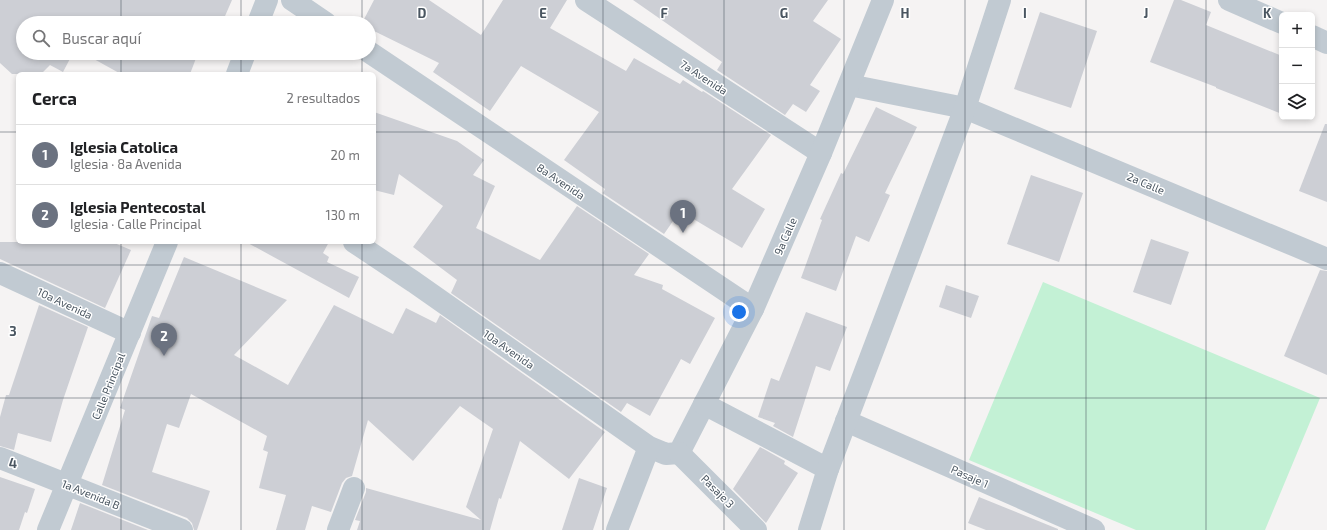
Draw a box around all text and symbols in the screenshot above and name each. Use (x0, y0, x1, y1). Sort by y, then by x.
text: D (418, 5, 427, 21)
text: E (539, 5, 547, 21)
text: F (660, 5, 668, 21)
text: G (780, 5, 788, 21)
text: H (901, 5, 910, 21)
text: I (1023, 5, 1027, 21)
text: J (1144, 5, 1148, 21)
text: K (1263, 5, 1272, 21)
map controls (1279, 12, 1315, 120)
button: + (1279, 12, 1315, 48)
search box (16, 16, 376, 60)
icon: search (30, 27, 52, 49)
text: Buscar aquí (62, 29, 141, 47)
button: − (1279, 48, 1315, 84)
street label: 7a Avenida (678, 57, 730, 97)
button: layers (1279, 84, 1315, 120)
text: Cerca (32, 88, 77, 108)
text: 2 resultados (286, 90, 360, 106)
text: Iglesia Catolica (70, 138, 178, 156)
text: 1 (42, 147, 48, 163)
text: 20 m (331, 147, 360, 163)
text: Iglesia · 8a Avenida (70, 156, 182, 172)
street label: 8a Avenida (535, 160, 587, 202)
street label: 2a Calle (1125, 169, 1167, 197)
text: Iglesia Pentecostal (70, 198, 206, 216)
pin: 1 (670, 200, 696, 233)
text: 2 (41, 207, 49, 223)
text: 130 m (325, 207, 360, 223)
street label: 9a Calle (771, 215, 799, 257)
text: Iglesia · Calle Principal (70, 216, 201, 232)
street label: 10a Avenida (36, 285, 94, 321)
your location (729, 302, 749, 322)
text: 3 (9, 323, 17, 339)
pin: 2 (151, 323, 177, 356)
street label: 10a Avenida (481, 327, 537, 371)
street label: Calle Principal (89, 350, 128, 421)
text: 4 (9, 455, 17, 471)
street label: Pasaje 1 (949, 462, 991, 491)
street label: Pasaje 3 (698, 472, 737, 511)
street label: 1a Avenida B (60, 476, 122, 512)

